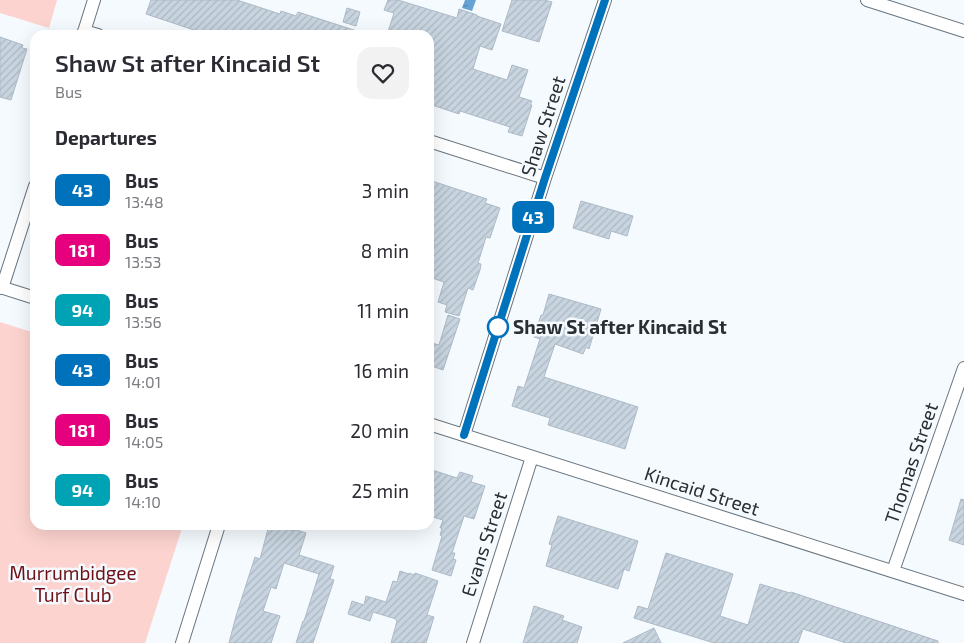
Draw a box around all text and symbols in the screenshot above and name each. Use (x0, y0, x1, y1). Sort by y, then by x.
button: heart (357, 47, 409, 99)
text: Shaw St after Kincaid St (55, 48, 320, 77)
street label: Shaw Street (515, 73, 570, 179)
text: Bus (55, 82, 82, 101)
text: Departures (55, 126, 157, 149)
text: Bus (125, 169, 159, 192)
text: 43 (72, 179, 93, 201)
text: 3 min (362, 179, 409, 202)
text: 13:48 (125, 192, 164, 211)
line badge: 43 (510, 201, 556, 233)
text: 43 (522, 206, 544, 228)
text: Bus (125, 229, 159, 252)
text: 181 (69, 239, 96, 261)
text: 8 min (361, 239, 409, 262)
text: 13:53 (125, 252, 162, 271)
text: Bus (125, 289, 159, 312)
text: 94 (71, 299, 94, 321)
text: 11 min (357, 299, 409, 322)
text: 13:56 (125, 312, 162, 331)
place label: Shaw St after Kincaid St (513, 315, 727, 338)
marker: Shaw St after Kincaid St (487, 316, 509, 338)
text: Bus (125, 349, 159, 372)
text: 43 (72, 359, 93, 381)
text: 16 min (354, 359, 409, 382)
text: 14:01 (125, 372, 161, 391)
street label: Thomas Street (879, 399, 942, 526)
text: Bus (125, 409, 159, 432)
text: 181 (69, 419, 96, 441)
text: 20 min (350, 419, 409, 442)
text: 14:05 (125, 432, 163, 451)
street label: Kincaid Street (642, 461, 762, 520)
text: Bus (125, 469, 159, 492)
text: 94 (71, 479, 94, 501)
text: 25 min (352, 479, 409, 502)
street label: Evans Street (456, 489, 511, 599)
text: 14:10 (125, 492, 161, 511)
park label: Murrumbidgee Turf Club (9, 561, 137, 606)

